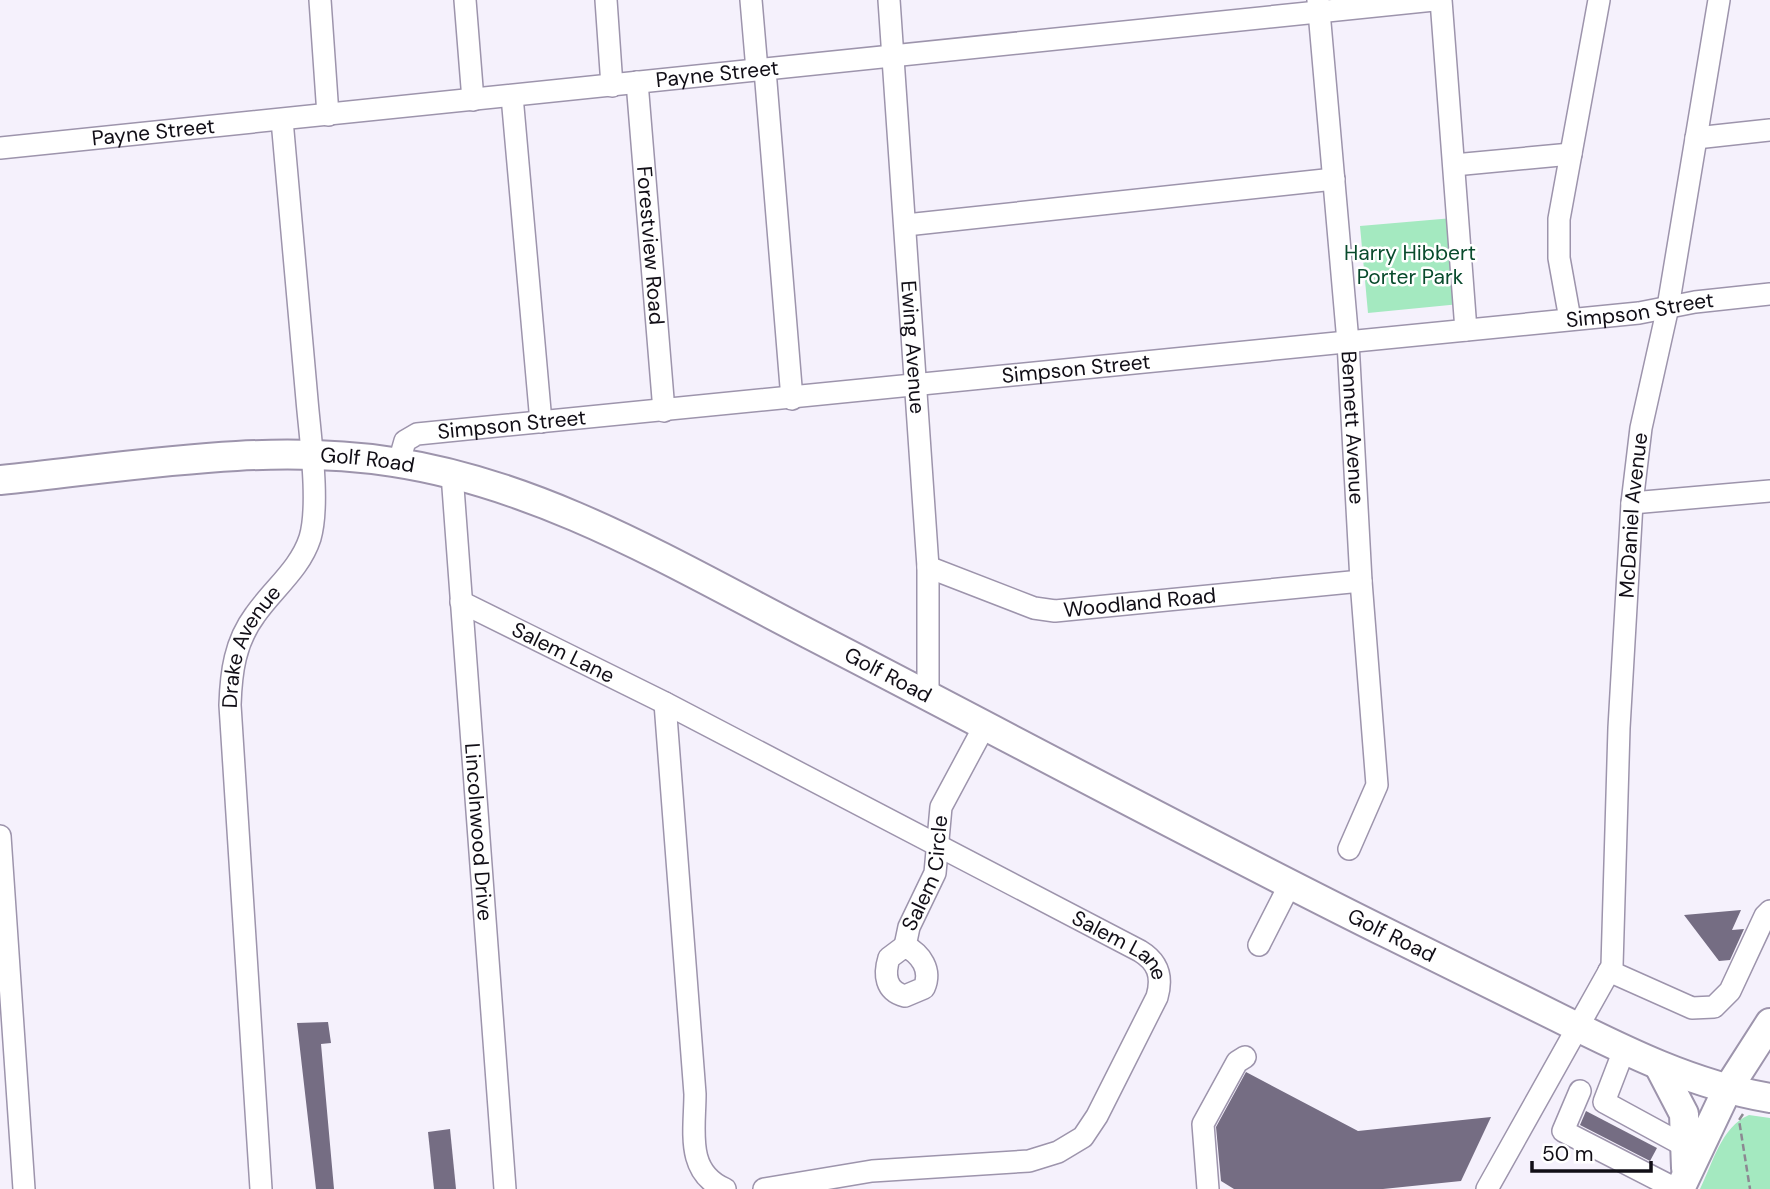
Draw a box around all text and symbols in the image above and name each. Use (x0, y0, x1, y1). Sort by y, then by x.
street label: Payne Street (654, 54, 780, 94)
street label: Payne Street (90, 112, 216, 152)
street label: Forestview Road (630, 165, 671, 326)
park label: Harry Hibbert Porter Park (1344, 239, 1476, 291)
street label: Ewing Avenue (894, 280, 931, 415)
street label: Simpson Street (1565, 286, 1715, 334)
street label: Simpson Street (1000, 347, 1152, 390)
street label: Bennett Avenue (1334, 350, 1371, 505)
street label: Simpson Street (436, 403, 587, 446)
street label: McDaniel Avenue (1613, 431, 1654, 599)
street label: Golf Road (320, 441, 417, 479)
street label: Drake Avenue (216, 579, 287, 709)
street label: Woodland Road (1062, 581, 1217, 624)
street label: Salem Lane (507, 615, 619, 690)
street label: Golf Road (839, 641, 936, 709)
street label: Lincolnwood Drive (458, 742, 499, 922)
street label: Salem Circle (895, 814, 954, 936)
street label: Golf Road (1343, 902, 1440, 969)
street label: Salem Lane (1067, 904, 1174, 983)
scale bar (1532, 1130, 1651, 1174)
text: 50 m (1542, 1140, 1593, 1168)

